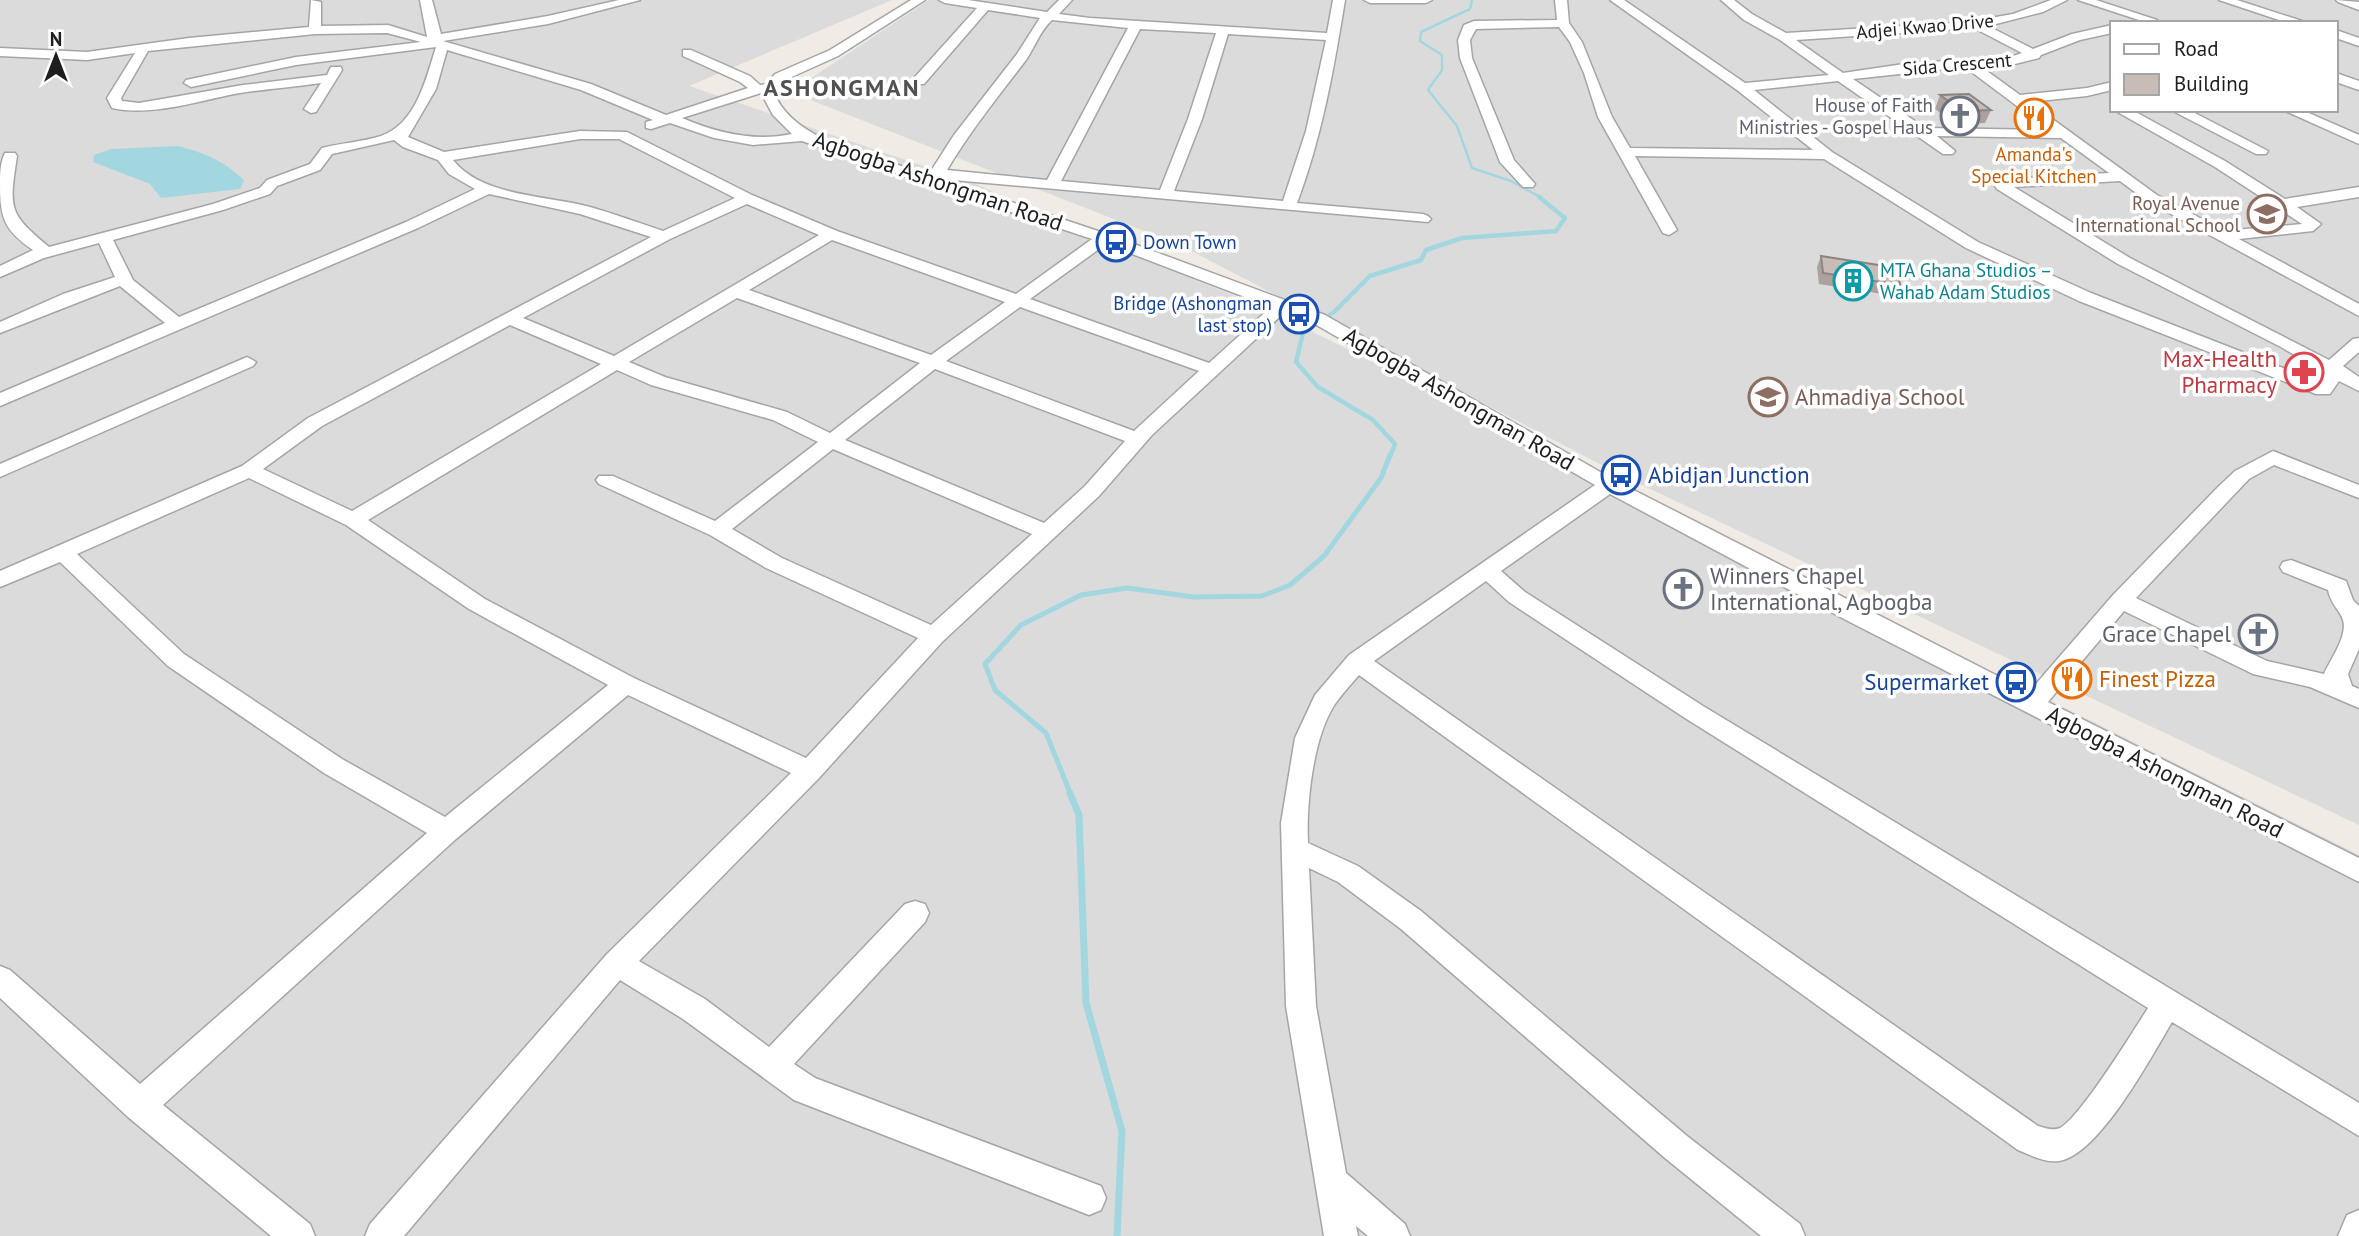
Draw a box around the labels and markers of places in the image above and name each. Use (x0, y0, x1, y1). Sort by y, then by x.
place label: House of Faith Ministries - Gospel Haus (1739, 93, 1933, 139)
church icon: House of Faith Ministries - Gospel Haus (1939, 95, 1981, 137)
restaurant icon: Amanda's Special Kitchen (2013, 97, 2055, 139)
place label: Amanda's Special Kitchen (1971, 142, 2097, 188)
place label: Royal Avenue International School (2075, 191, 2240, 237)
school or university icon: Royal Avenue International School (2246, 193, 2288, 235)
bus stop icon: Down Town (1095, 221, 1137, 263)
place label: Down Town (1143, 230, 1237, 254)
place label: MTA Ghana Studios – Wahab Adam Studios (1880, 258, 2052, 304)
building icon: MTA Ghana Studios – Wahab Adam Studios (1832, 260, 1874, 302)
place label: Bridge (Ashongman last stop) (1113, 291, 1272, 337)
bus stop icon: Bridge (Ashongman last stop) (1278, 293, 1320, 335)
place label: Max-Health Pharmacy (2163, 344, 2277, 399)
pharmacy icon: Max-Health Pharmacy (2283, 351, 2325, 393)
school or university icon: Ahmadiya School (1747, 376, 1789, 418)
place label: Ahmadiya School (1795, 382, 1965, 411)
bus stop icon: Abidjan Junction (1600, 454, 1642, 496)
place label: Abidjan Junction (1648, 460, 1810, 489)
place label: Winners Chapel International, Agbogba (1710, 561, 1933, 616)
church icon: Winners Chapel International, Agbogba (1662, 568, 1704, 610)
church icon: Grace Chapel (2237, 613, 2279, 655)
place label: Grace Chapel (2102, 619, 2231, 648)
restaurant icon: Finest Pizza (2051, 658, 2093, 700)
bus stop icon: Supermarket (1995, 661, 2037, 703)
place label: Finest Pizza (2099, 664, 2216, 693)
place label: Supermarket (1864, 667, 1989, 696)

